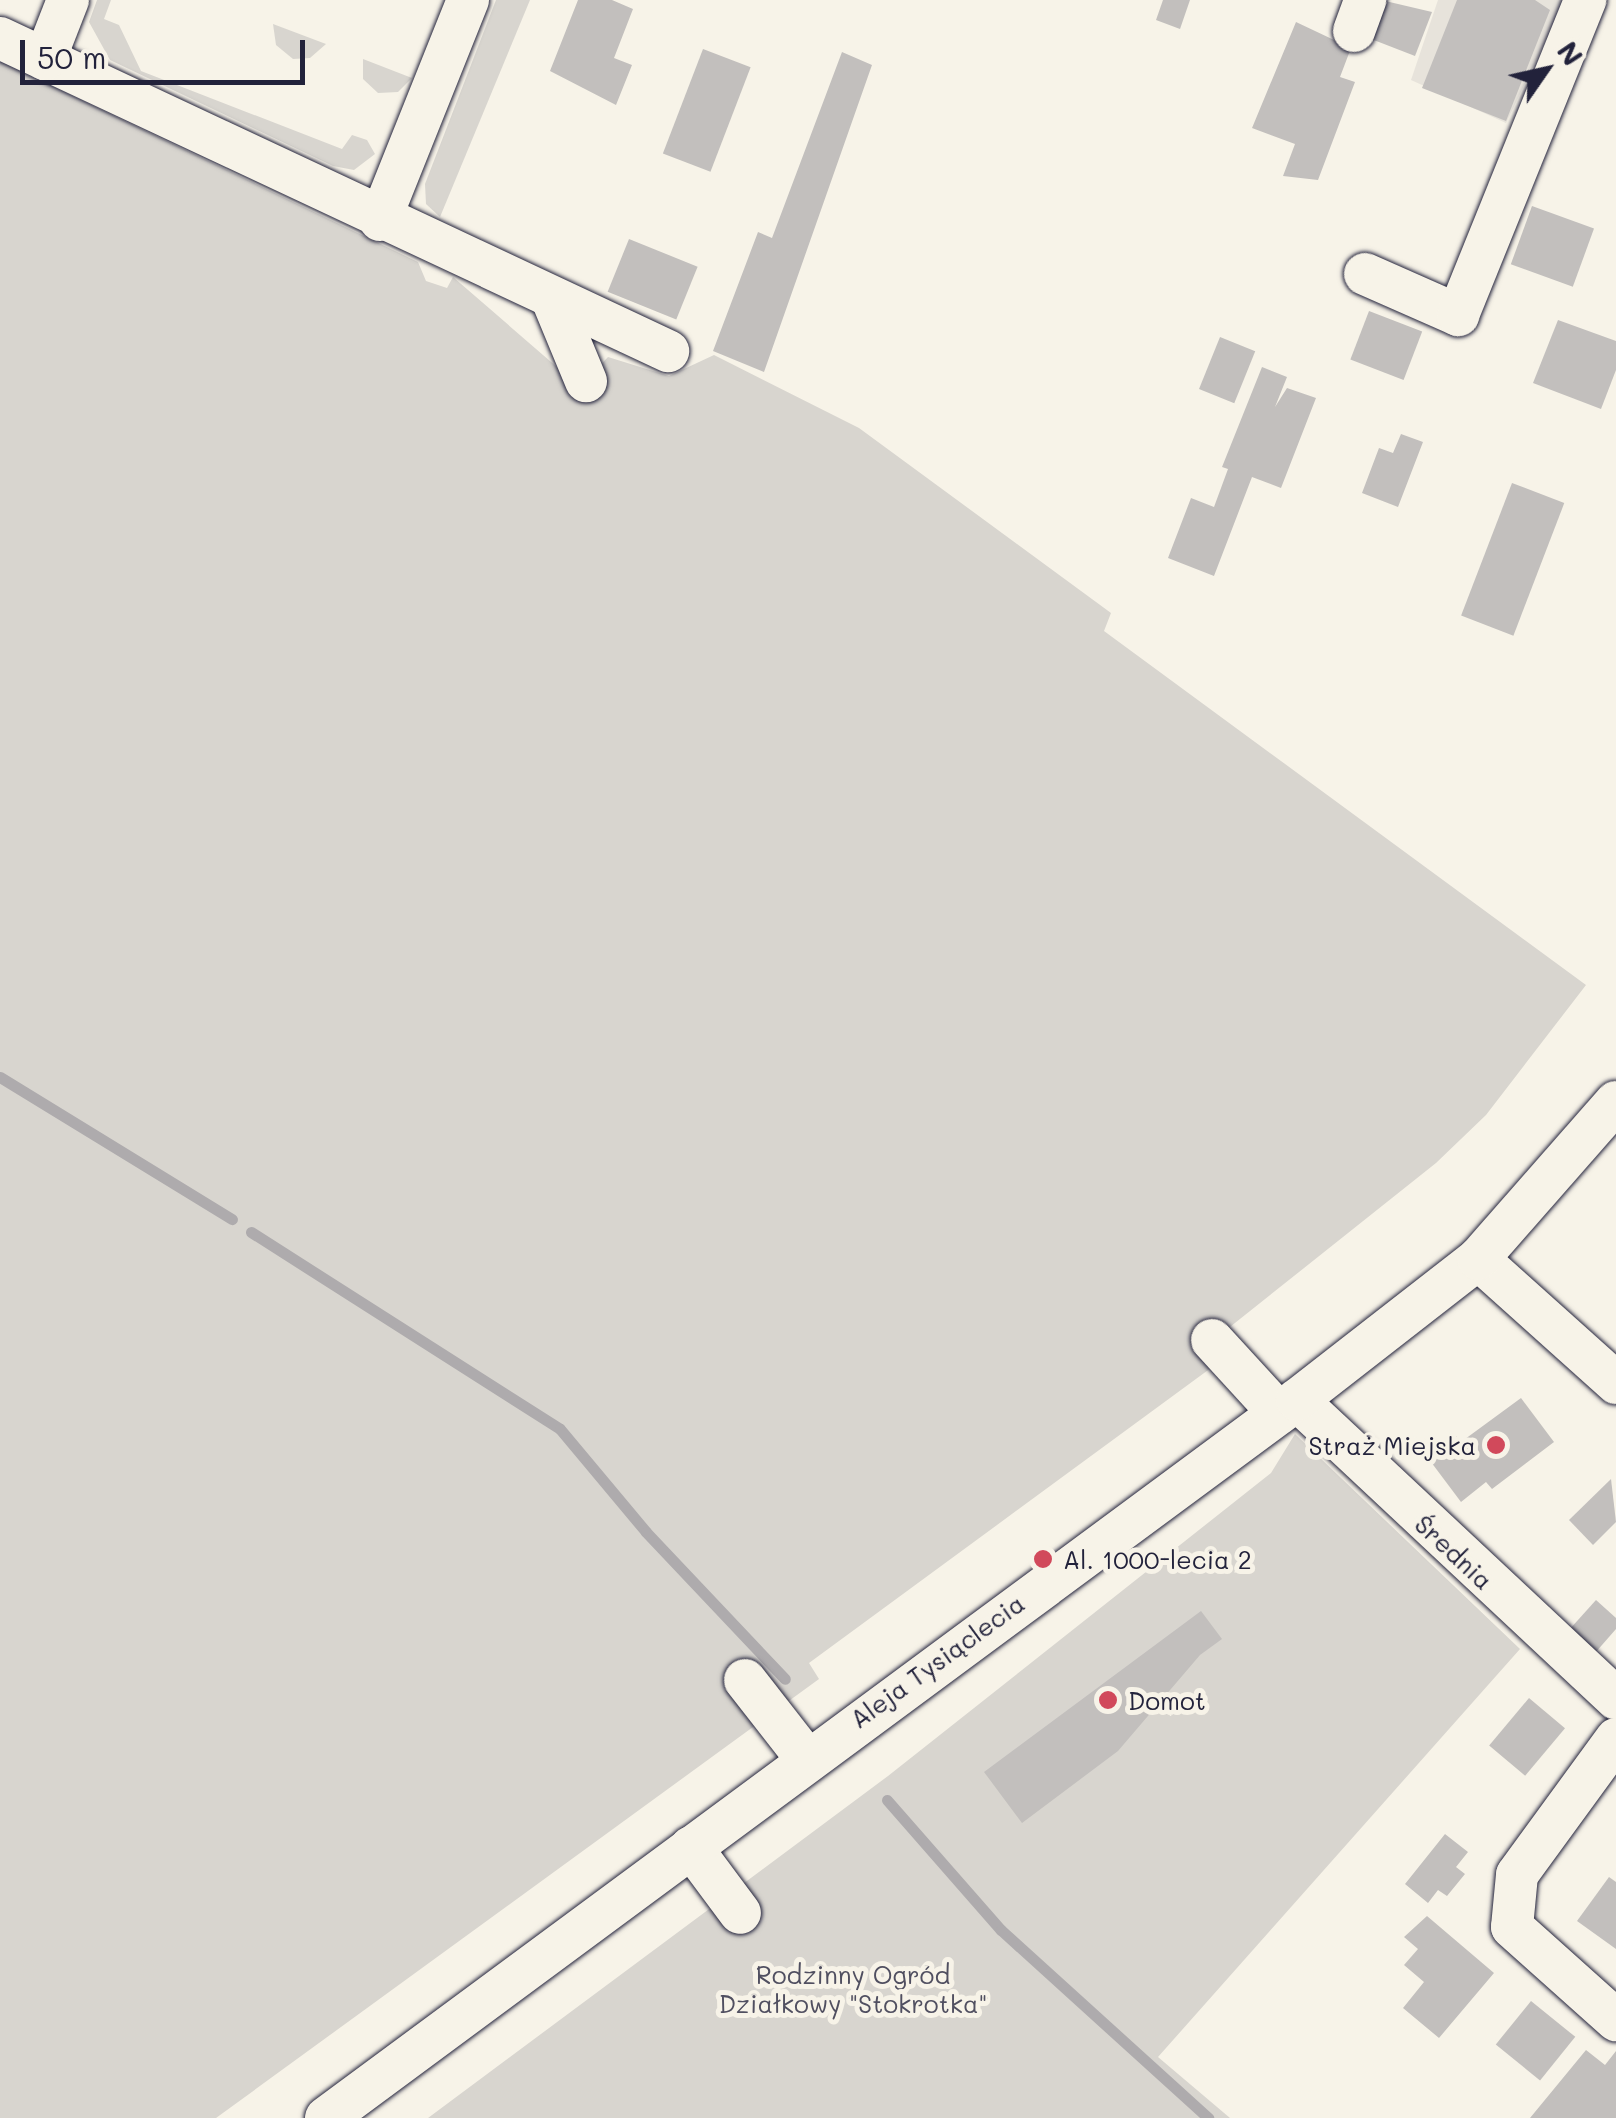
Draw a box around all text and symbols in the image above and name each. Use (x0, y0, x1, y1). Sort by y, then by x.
scale bar (25, 20, 310, 82)
north arrow (1496, 20, 1596, 120)
text: N (1550, 34, 1592, 72)
text: 50 m (37, 37, 107, 77)
place label: Straż Miejska (1308, 1430, 1476, 1460)
marker: Straż Miejska (1485, 1434, 1507, 1456)
street label: Średnia (1409, 1509, 1499, 1595)
place label: Al. 1000-lecia 2 (1063, 1544, 1252, 1574)
marker: Al. 1000-lecia 2 (1032, 1548, 1054, 1570)
street label: Aleja Tysiąclecia (844, 1588, 1030, 1734)
place label: Domot (1128, 1685, 1206, 1715)
marker: Domot (1097, 1689, 1119, 1711)
park label: Rodzinny Ogród Działkowy "Stokrotka" (719, 1960, 987, 2019)

